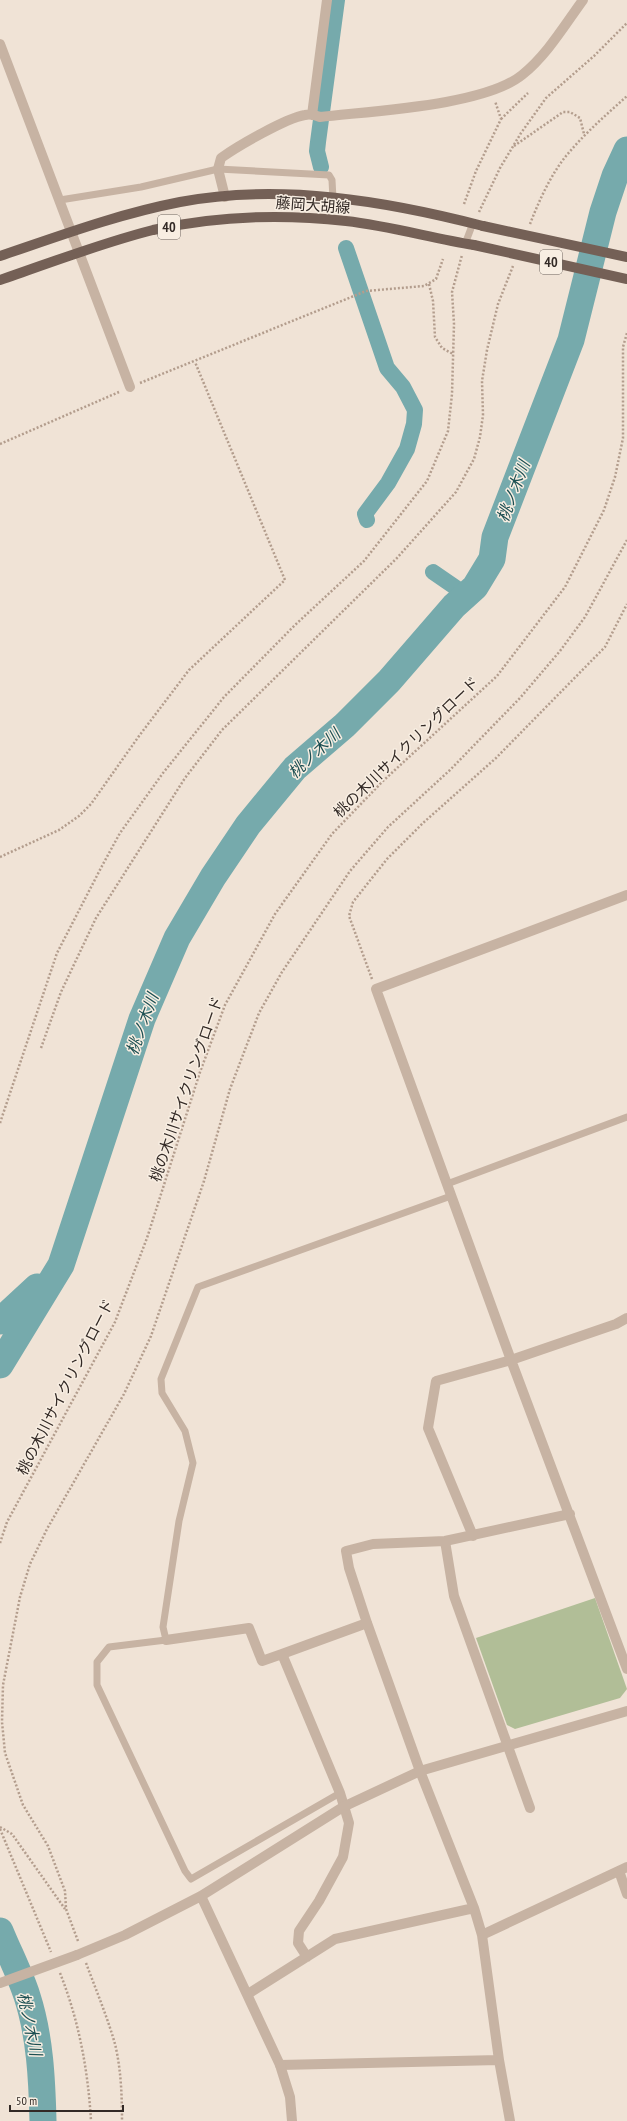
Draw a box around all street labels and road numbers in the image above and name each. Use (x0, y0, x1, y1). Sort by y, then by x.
street label: 藤岡大胡線 (275, 193, 351, 217)
road number: 40 (158, 215, 180, 239)
road number: 40 (540, 250, 562, 274)
street label: 桃の木川サイクリングロード (329, 673, 483, 821)
street label: 桃の木川サイクリングロード (145, 994, 227, 1184)
street label: 桃の木川サイクリングロード (12, 1296, 118, 1478)

